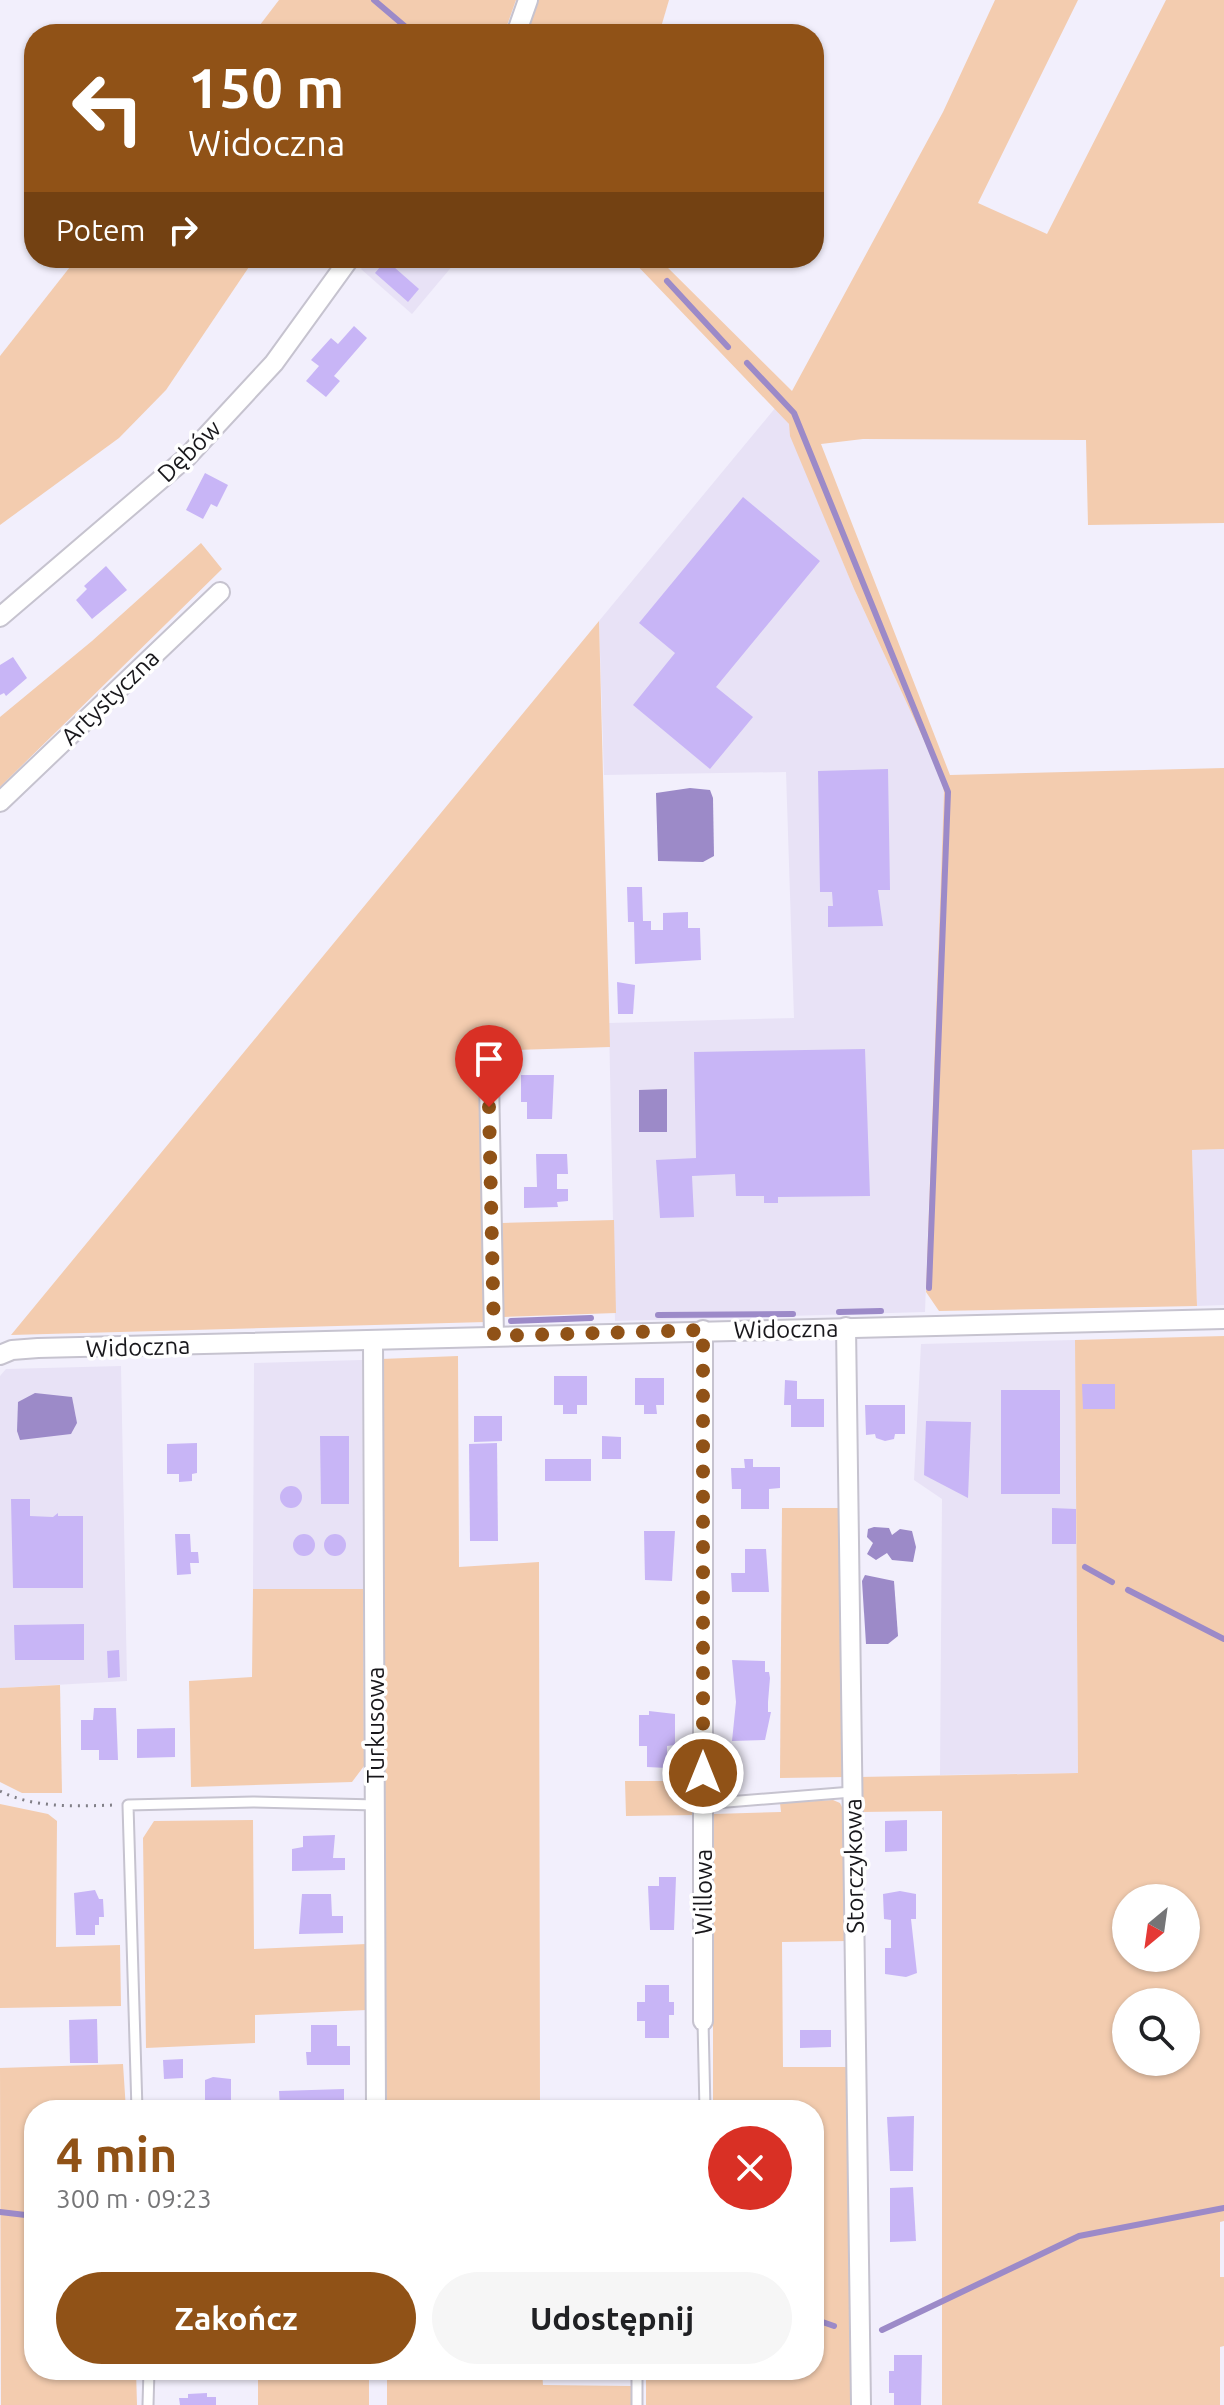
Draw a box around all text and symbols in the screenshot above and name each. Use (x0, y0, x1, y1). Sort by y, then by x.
icon: left (56, 56, 160, 160)
text: 150 m (188, 56, 344, 119)
text: Widoczna (188, 122, 345, 163)
icon: right (161, 208, 205, 252)
text: Potem (56, 213, 145, 247)
street label: Dębów (152, 414, 226, 487)
street label: Artystyczna (56, 644, 164, 750)
pin (455, 1025, 523, 1107)
icon: arrive (467, 1037, 511, 1081)
street label: Widoczna (733, 1315, 839, 1343)
street label: Widoczna (85, 1332, 191, 1362)
street label: Turkusowa (362, 1667, 389, 1783)
position arrow (661, 1731, 745, 1815)
street label: Storczykowa (839, 1798, 869, 1934)
street label: Willowa (690, 1849, 717, 1935)
north arrow (1112, 1884, 1200, 1972)
map controls (1112, 1884, 1200, 2076)
button: search (1112, 1988, 1200, 2076)
button: close (708, 2126, 792, 2210)
text: 4 min (56, 2127, 177, 2181)
text: 300 m · 09:23 (56, 2184, 212, 2213)
button: Zakończ (56, 2272, 416, 2364)
button: Udostępnij (432, 2272, 792, 2364)

